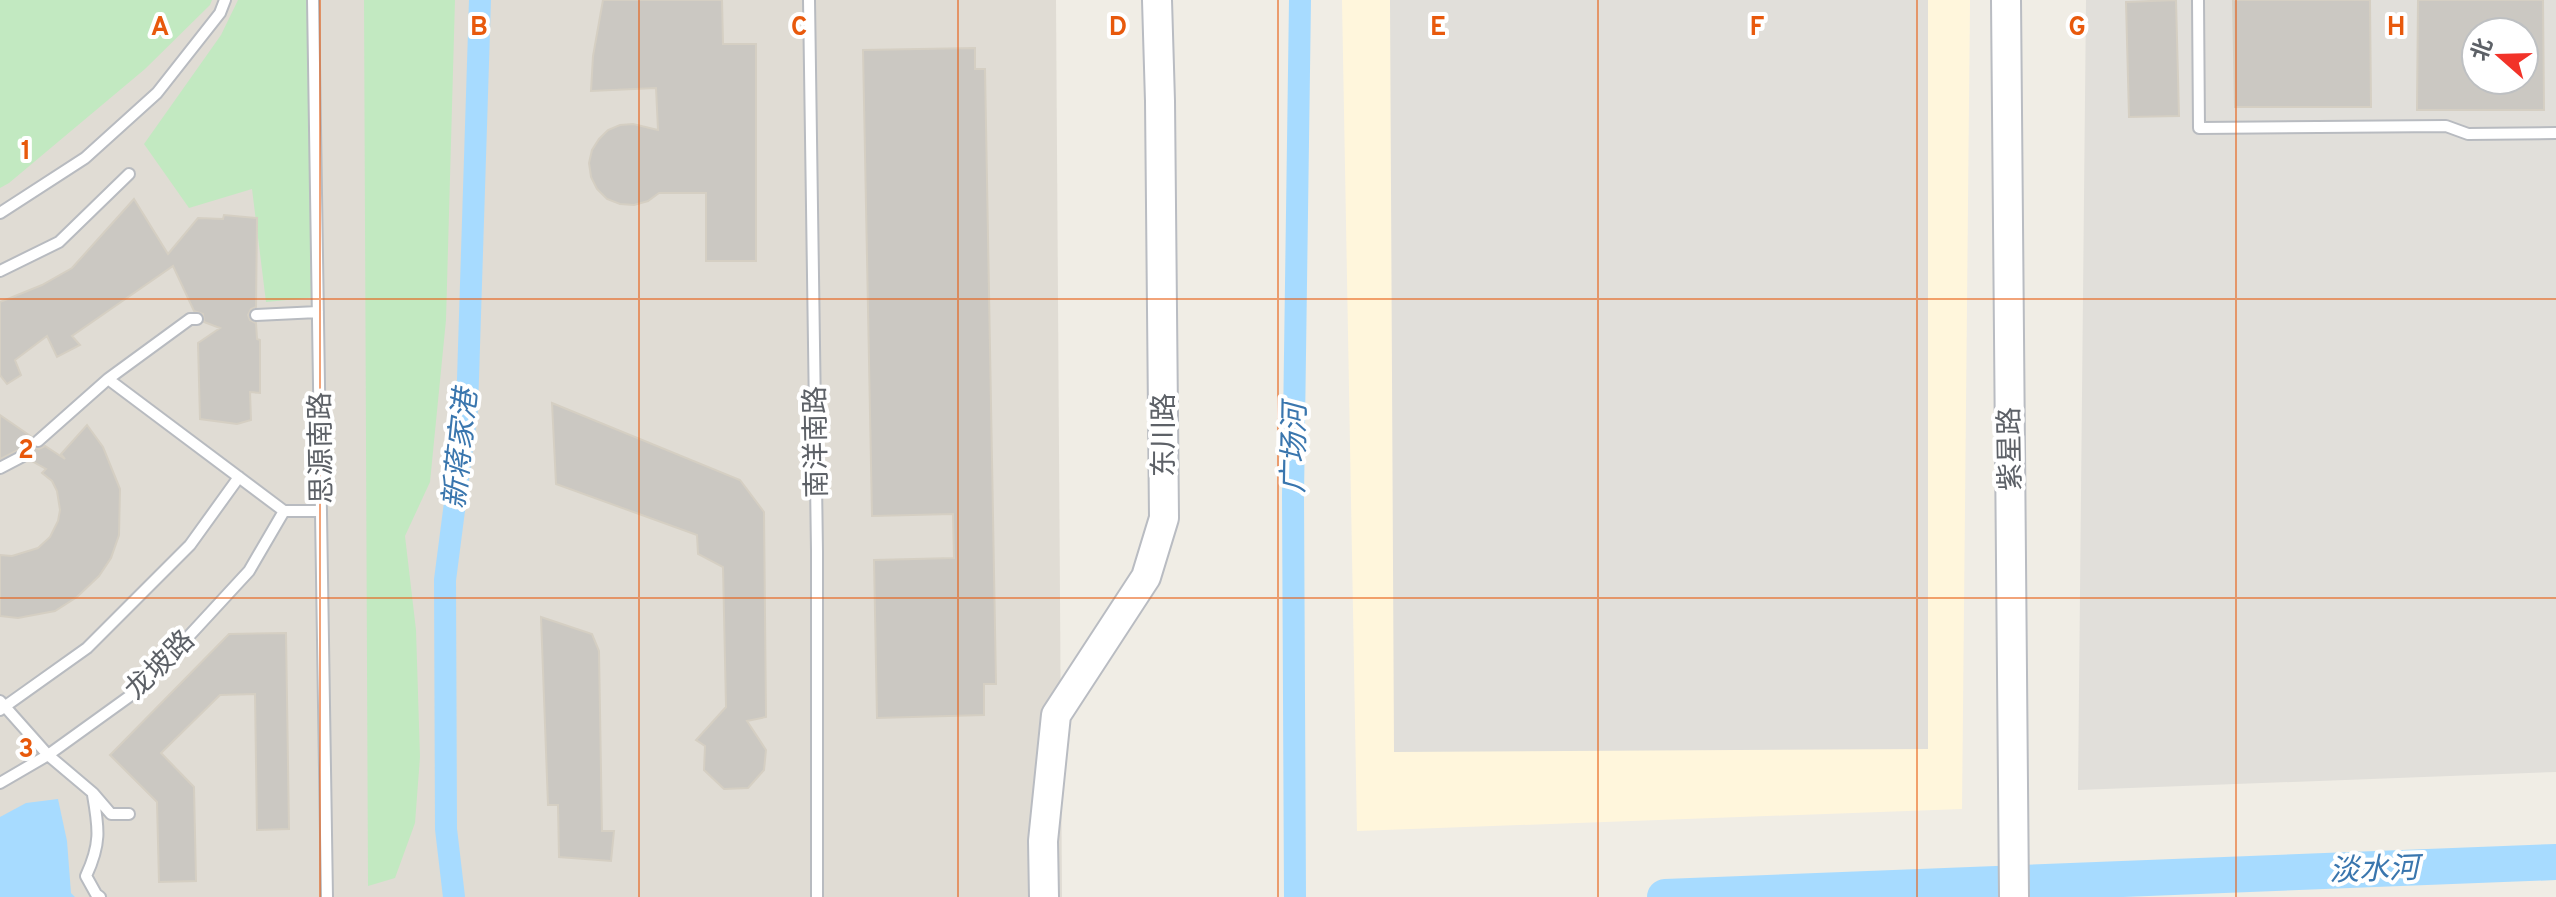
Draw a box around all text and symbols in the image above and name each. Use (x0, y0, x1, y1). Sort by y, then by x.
text: A (151, 12, 169, 45)
text: B (470, 12, 488, 45)
text: C (791, 12, 807, 45)
text: D (1109, 12, 1127, 45)
text: E (1430, 12, 1446, 45)
text: F (1750, 12, 1765, 45)
text: G (2068, 12, 2086, 45)
text: H (2387, 12, 2405, 45)
north arrow (2460, 16, 2540, 96)
text: 北 (2467, 35, 2500, 65)
text: 1 (21, 136, 31, 169)
water label: 新蒋家港 (438, 384, 488, 511)
street label: 南洋南路 (799, 386, 837, 498)
street label: 思源南路 (304, 392, 342, 504)
street label: 东川路 (1148, 393, 1184, 477)
water label: 广场河 (1277, 398, 1316, 493)
street label: 紫星路 (1993, 407, 2031, 491)
text: 2 (18, 435, 34, 468)
street label: 龙坡路 (119, 624, 204, 709)
text: 3 (18, 734, 34, 767)
water label: 淡水河 (2328, 851, 2425, 892)

